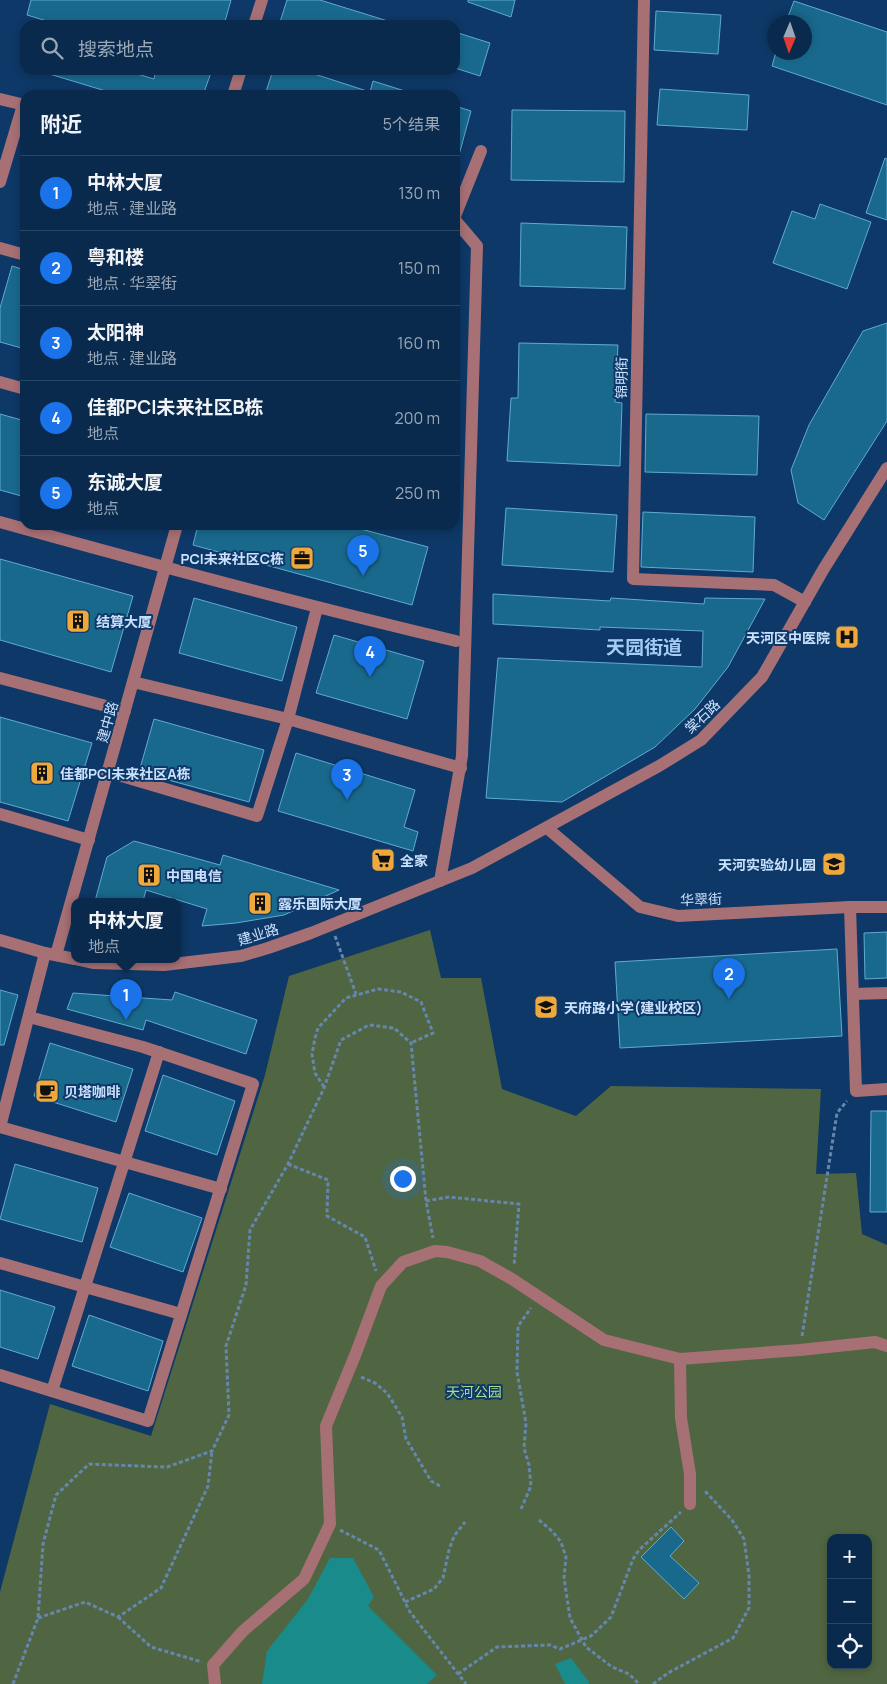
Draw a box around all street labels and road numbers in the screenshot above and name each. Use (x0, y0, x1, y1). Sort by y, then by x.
street label: 锦明街 (611, 357, 631, 399)
street label: 棠石路 (680, 695, 724, 737)
street label: 建中路 (92, 699, 122, 745)
street label: 华翠街 (680, 889, 722, 909)
street label: 建业路 (235, 919, 281, 949)

